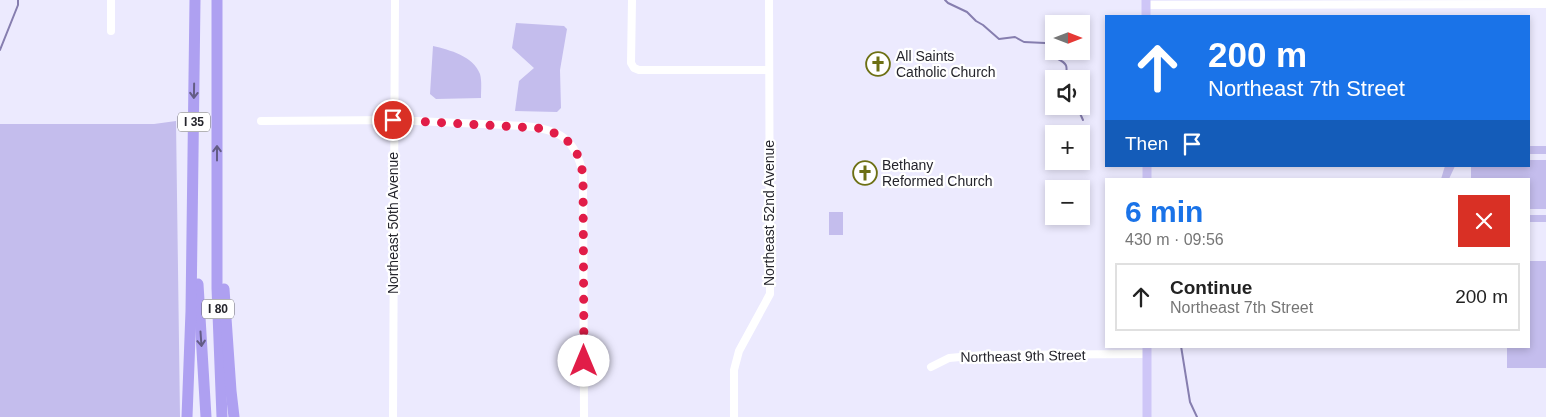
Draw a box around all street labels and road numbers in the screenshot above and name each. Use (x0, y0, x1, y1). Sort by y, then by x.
road number: I 35 (178, 112, 210, 132)
street label: Northeast 52nd Avenue (761, 140, 777, 286)
street label: Northeast 50th Avenue (385, 152, 401, 294)
road number: I 80 (202, 300, 234, 318)
street label: Northeast 9th Street (960, 347, 1086, 365)

